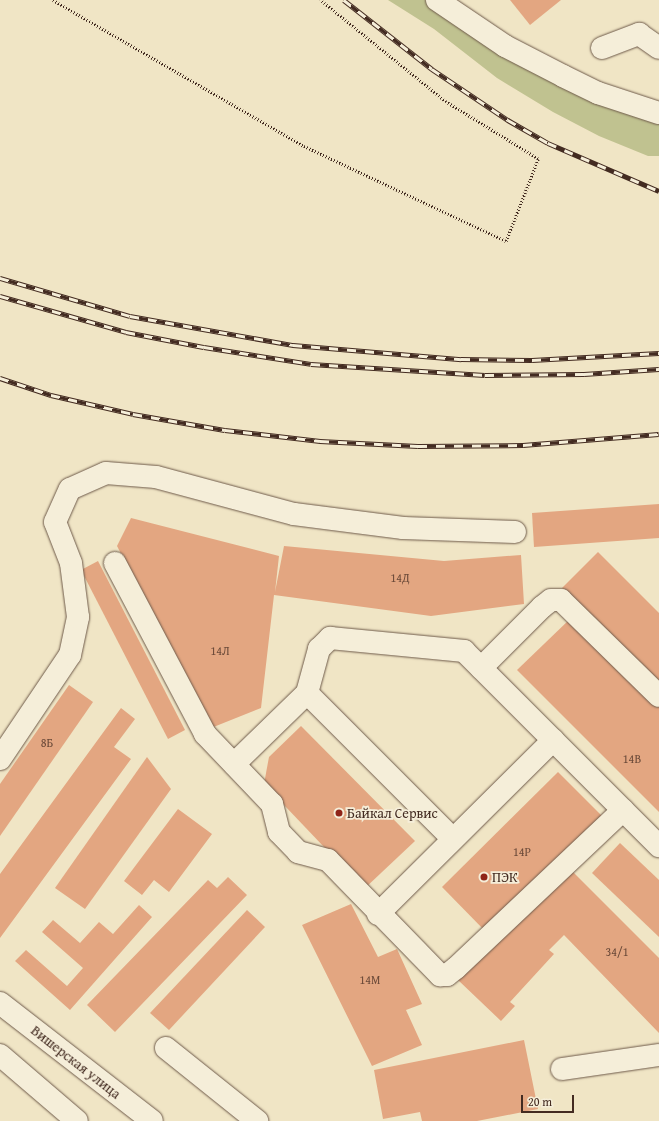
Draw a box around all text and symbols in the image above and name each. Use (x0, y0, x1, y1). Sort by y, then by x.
house number: 14Д (390, 571, 410, 585)
house number: 14Л (210, 644, 230, 658)
house number: 8Б (41, 736, 53, 750)
house number: 14В (623, 752, 641, 766)
place label: Байкал Сервис (347, 805, 438, 821)
marker: Байкал Сервис (334, 808, 344, 818)
house number: 14Р (513, 845, 531, 859)
place label: ПЭК (492, 869, 518, 885)
marker: ПЭК (479, 872, 489, 882)
house number: 34/1 (606, 945, 628, 959)
house number: 14М (360, 973, 380, 987)
street label: Вишерская улица (28, 1022, 124, 1102)
scale bar (523, 1087, 576, 1113)
text: 20 m (528, 1093, 552, 1110)

